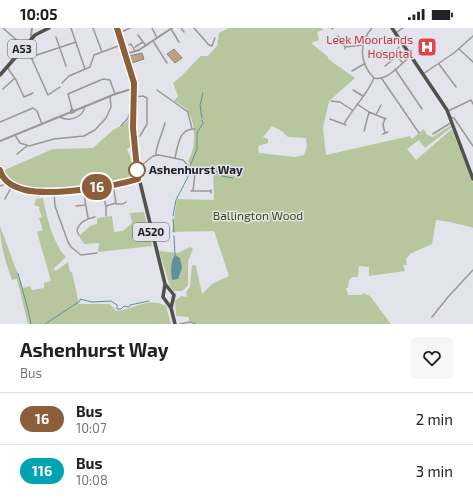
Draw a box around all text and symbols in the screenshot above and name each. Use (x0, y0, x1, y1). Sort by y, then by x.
text: 10:05 (20, 5, 58, 23)
place label: Leek Moorlands Hospital (326, 32, 413, 60)
hospital icon: Leek Moorlands Hospital (416, 36, 438, 58)
road number: A53 (8, 40, 36, 58)
marker: Ashenhurst Way (128, 161, 146, 179)
place label: Ashenhurst Way (149, 162, 243, 177)
line badge: 16 (79, 174, 115, 200)
text: 16 (90, 178, 104, 195)
park label: Ballington Wood (213, 208, 303, 222)
road number: A520 (133, 223, 169, 241)
button: heart (411, 337, 453, 379)
text: Ashenhurst Way (20, 338, 169, 361)
text: Bus (20, 365, 42, 381)
text: Bus (76, 402, 102, 420)
text: 16 (35, 410, 49, 427)
text: 2 min (416, 410, 453, 428)
text: 10:07 (76, 420, 107, 436)
text: Bus (76, 454, 102, 472)
text: 116 (32, 462, 52, 479)
text: 3 min (416, 462, 453, 480)
text: 10:08 (76, 472, 108, 488)

